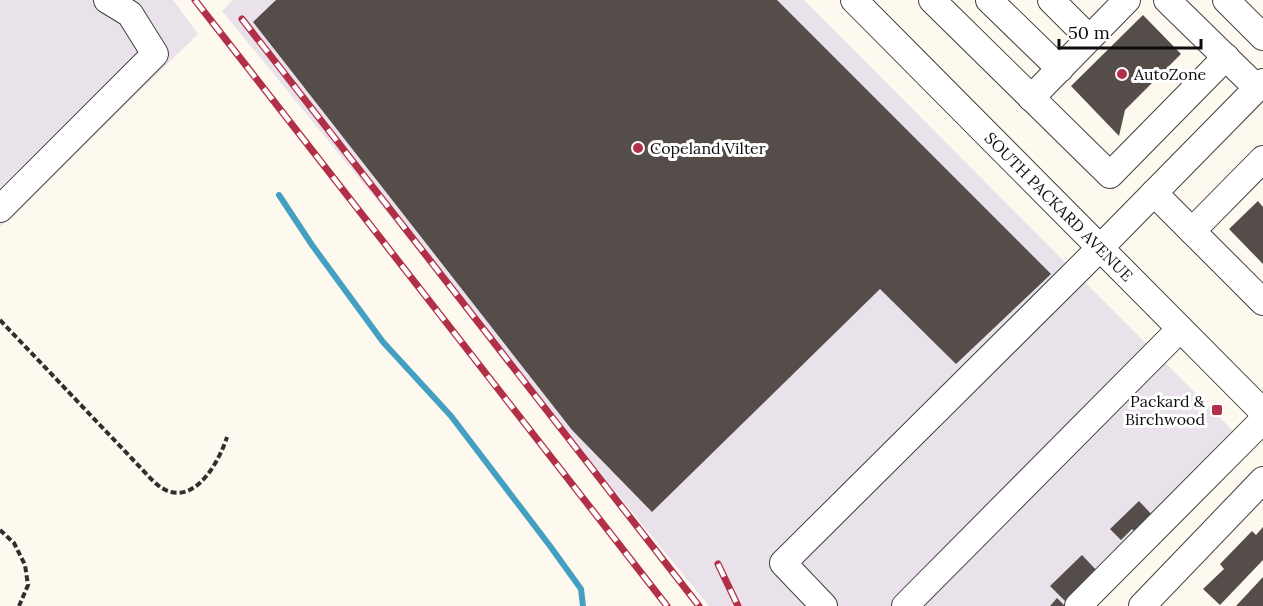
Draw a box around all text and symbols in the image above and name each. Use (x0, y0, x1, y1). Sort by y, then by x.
scale bar (1059, 12, 1202, 50)
text: 50 m (1068, 21, 1110, 44)
place label: AutoZone (1133, 64, 1207, 84)
marker: AutoZone (1115, 67, 1129, 81)
street label: SOUTH PACKARD AVENUE (981, 128, 1137, 285)
place label: Copeland Vilter (650, 138, 766, 158)
marker: Copeland Vilter (631, 141, 645, 155)
place label: Packard & Birchwood (1125, 391, 1206, 429)
marker: Packard & Birchwood (1210, 403, 1224, 417)

